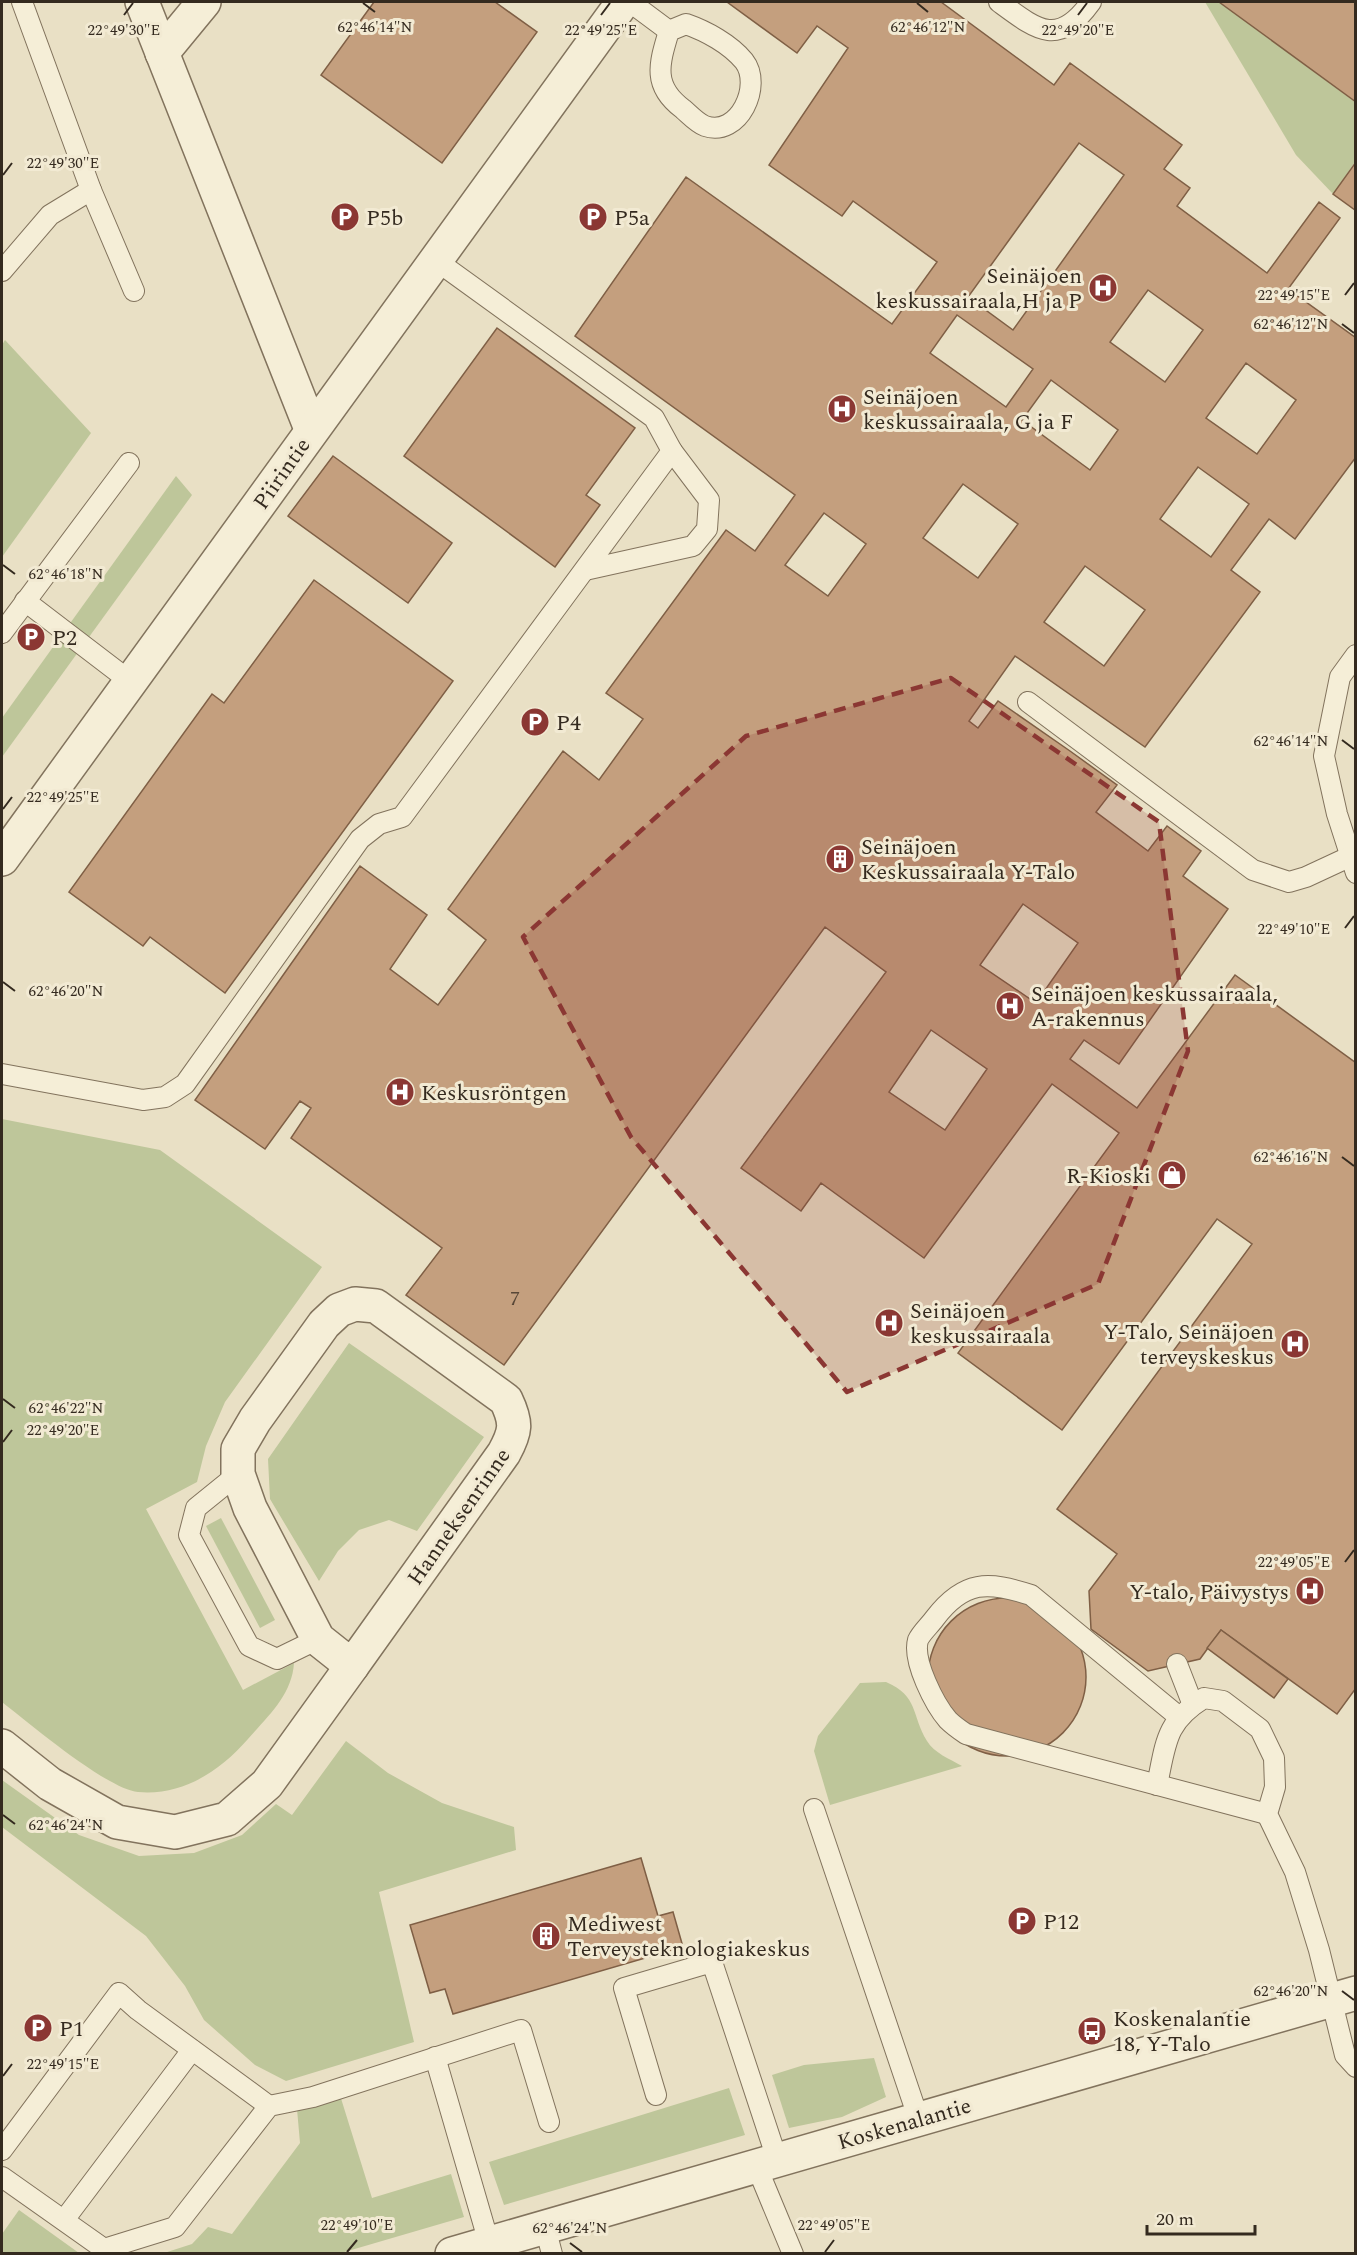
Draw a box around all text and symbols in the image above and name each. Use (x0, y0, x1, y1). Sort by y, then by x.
text: 62°46'14"N (338, 16, 413, 39)
text: 62°46'12"N (891, 16, 966, 39)
text: 22°49'30"E (88, 19, 160, 42)
text: 22°49'25"E (565, 19, 637, 42)
text: 22°49'20"E (1042, 19, 1114, 42)
text: 22°49'30"E (27, 152, 99, 175)
parking icon: P5b (329, 201, 361, 233)
parking icon: P5a (577, 201, 609, 233)
place label: P5b (366, 202, 403, 235)
place label: P5a (614, 202, 650, 235)
place label: Seinäjoen keskussairaala,H ja P (876, 260, 1082, 318)
hospital icon: Seinäjoen keskussairaala,H ja P (1087, 272, 1119, 304)
text: 22°49'15"E (1258, 284, 1330, 307)
text: 62°46'12"N (1254, 313, 1329, 336)
place label: Seinäjoen keskussairaala, G ja F (863, 381, 1073, 439)
hospital icon: Seinäjoen keskussairaala, G ja F (826, 393, 858, 425)
street label: Piirintie (245, 431, 319, 517)
text: 62°46'18"N (29, 563, 104, 586)
parking icon: P2 (15, 621, 47, 653)
place label: P2 (52, 622, 77, 655)
parking icon: P4 (519, 706, 551, 738)
place label: P4 (556, 707, 581, 740)
text: 62°46'14"N (1254, 730, 1329, 753)
text: 22°49'25"E (27, 786, 99, 809)
place label: Seinäjoen Keskussairaala Y-Talo (861, 831, 1075, 889)
building icon: Seinäjoen Keskussairaala Y-Talo (824, 843, 856, 875)
text: 22°49'10"E (1258, 918, 1330, 941)
place label: Seinäjoen keskussairaala, A-rakennus (1031, 978, 1278, 1036)
text: 62°46'20"N (29, 980, 104, 1003)
hospital icon: Seinäjoen keskussairaala, A-rakennus (994, 990, 1026, 1022)
hospital icon: Keskusröntgen (384, 1076, 416, 1108)
place label: Keskusröntgen (421, 1077, 567, 1110)
text: 62°46'16"N (1254, 1146, 1329, 1169)
shop icon: R-Kioski (1156, 1159, 1188, 1191)
place label: R-Kioski (1066, 1160, 1151, 1193)
house number: 7 (510, 1284, 520, 1314)
place label: Seinäjoen keskussairaala (910, 1295, 1051, 1353)
hospital icon: Seinäjoen keskussairaala (873, 1307, 905, 1339)
place label: Y-Talo, Seinäjoen terveyskeskus (1103, 1316, 1274, 1374)
hospital icon: Y-Talo, Seinäjoen terveyskeskus (1279, 1328, 1311, 1360)
text: 62°46'22"N (29, 1397, 104, 1420)
text: 22°49'20"E (27, 1419, 99, 1442)
street label: Hanneksenrinne (399, 1441, 519, 1592)
text: 22°49'05"E (1258, 1551, 1330, 1574)
hospital icon: Y-talo, Päivystys (1294, 1575, 1326, 1607)
place label: Y-talo, Päivystys (1129, 1576, 1289, 1609)
text: 62°46'24"N (29, 1814, 104, 1837)
parking icon: P12 (1006, 1905, 1038, 1937)
place label: P12 (1043, 1906, 1079, 1939)
place label: Mediwest Terveysteknologiakeskus (567, 1908, 810, 1966)
building icon: Mediwest Terveysteknologiakeskus (530, 1920, 562, 1952)
text: 62°46'20"N (1254, 1980, 1329, 2003)
place label: Koskenalantie 18, Y-Talo (1113, 2003, 1251, 2061)
parking icon: P1 (22, 2012, 54, 2044)
place label: P1 (59, 2013, 84, 2046)
bus stop icon: Koskenalantie 18, Y-Talo (1076, 2015, 1108, 2047)
text: 22°49'15"E (27, 2053, 99, 2076)
street label: Koskenalantie (834, 2090, 975, 2159)
scale bar (1147, 2198, 1255, 2236)
text: 20 m (1156, 2206, 1194, 2233)
text: 22°49'10"E (321, 2214, 393, 2237)
text: 22°49'05"E (798, 2214, 870, 2237)
text: 62°46'24"N (533, 2217, 608, 2240)

